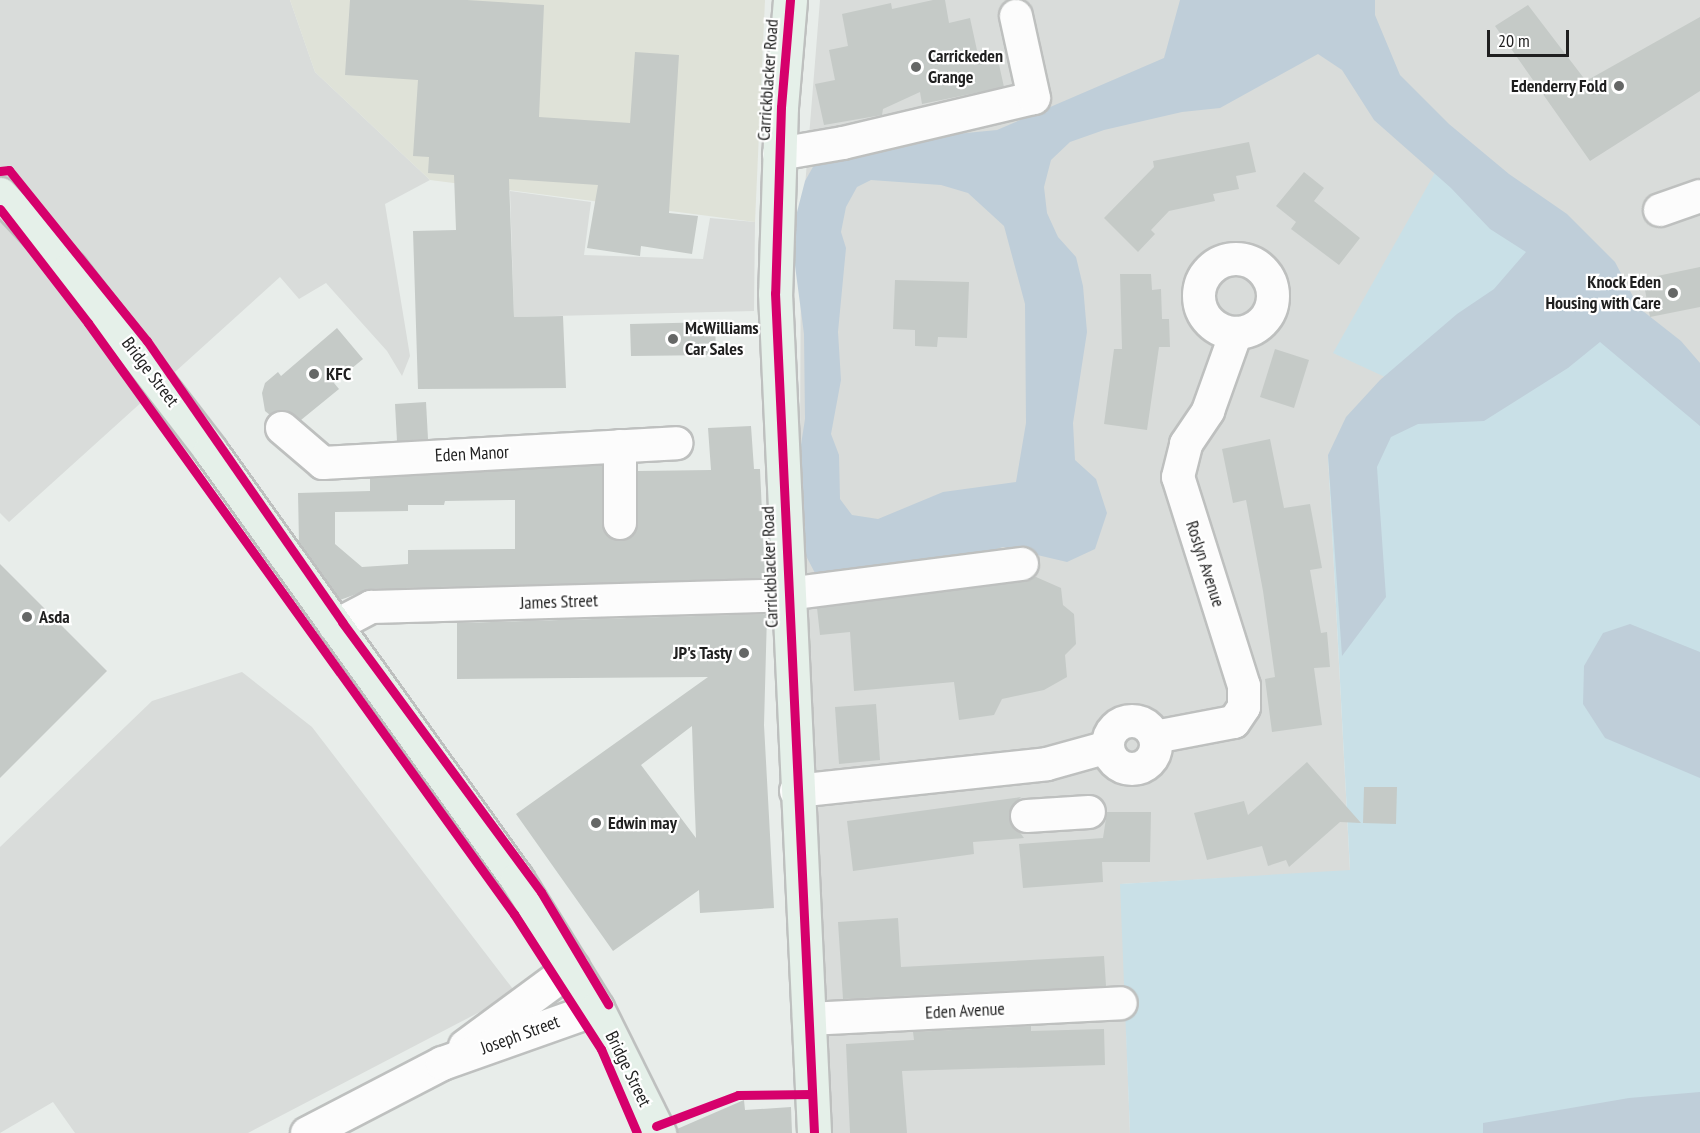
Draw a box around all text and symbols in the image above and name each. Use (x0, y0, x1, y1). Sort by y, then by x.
scale bar (1490, 18, 1572, 56)
street label: Carrickblacker Road (753, 19, 783, 141)
text: 20 m (1498, 29, 1530, 52)
place label: Carrickeden Grange (928, 46, 1003, 88)
marker: Carrickeden Grange (909, 60, 923, 74)
place label: Edenderry Fold (1510, 75, 1607, 97)
marker: Edenderry Fold (1612, 79, 1626, 93)
place label: Knock Eden Housing with Care (1545, 272, 1661, 314)
marker: Knock Eden Housing with Care (1666, 286, 1680, 300)
place label: McWilliams Car Sales (685, 318, 759, 360)
marker: McWilliams Car Sales (666, 332, 680, 346)
street label: Bridge Street (117, 333, 183, 411)
place label: KFC (326, 363, 351, 385)
marker: KFC (307, 367, 321, 381)
street label: Eden Manor (435, 441, 509, 467)
street label: Carrickblacker Road (757, 506, 783, 628)
street label: Roslyn Avenue (1181, 518, 1229, 610)
street label: James Street (520, 590, 598, 614)
place label: Asda (39, 606, 70, 628)
marker: Asda (20, 610, 34, 624)
place label: JP's Tasty (673, 642, 732, 664)
marker: JP's Tasty (737, 646, 751, 660)
place label: Edwin may (608, 812, 677, 834)
marker: Edwin may (589, 816, 603, 830)
street label: Eden Avenue (924, 998, 1006, 1024)
street label: Joseph Street (478, 1011, 562, 1059)
street label: Bridge Street (600, 1028, 656, 1110)

